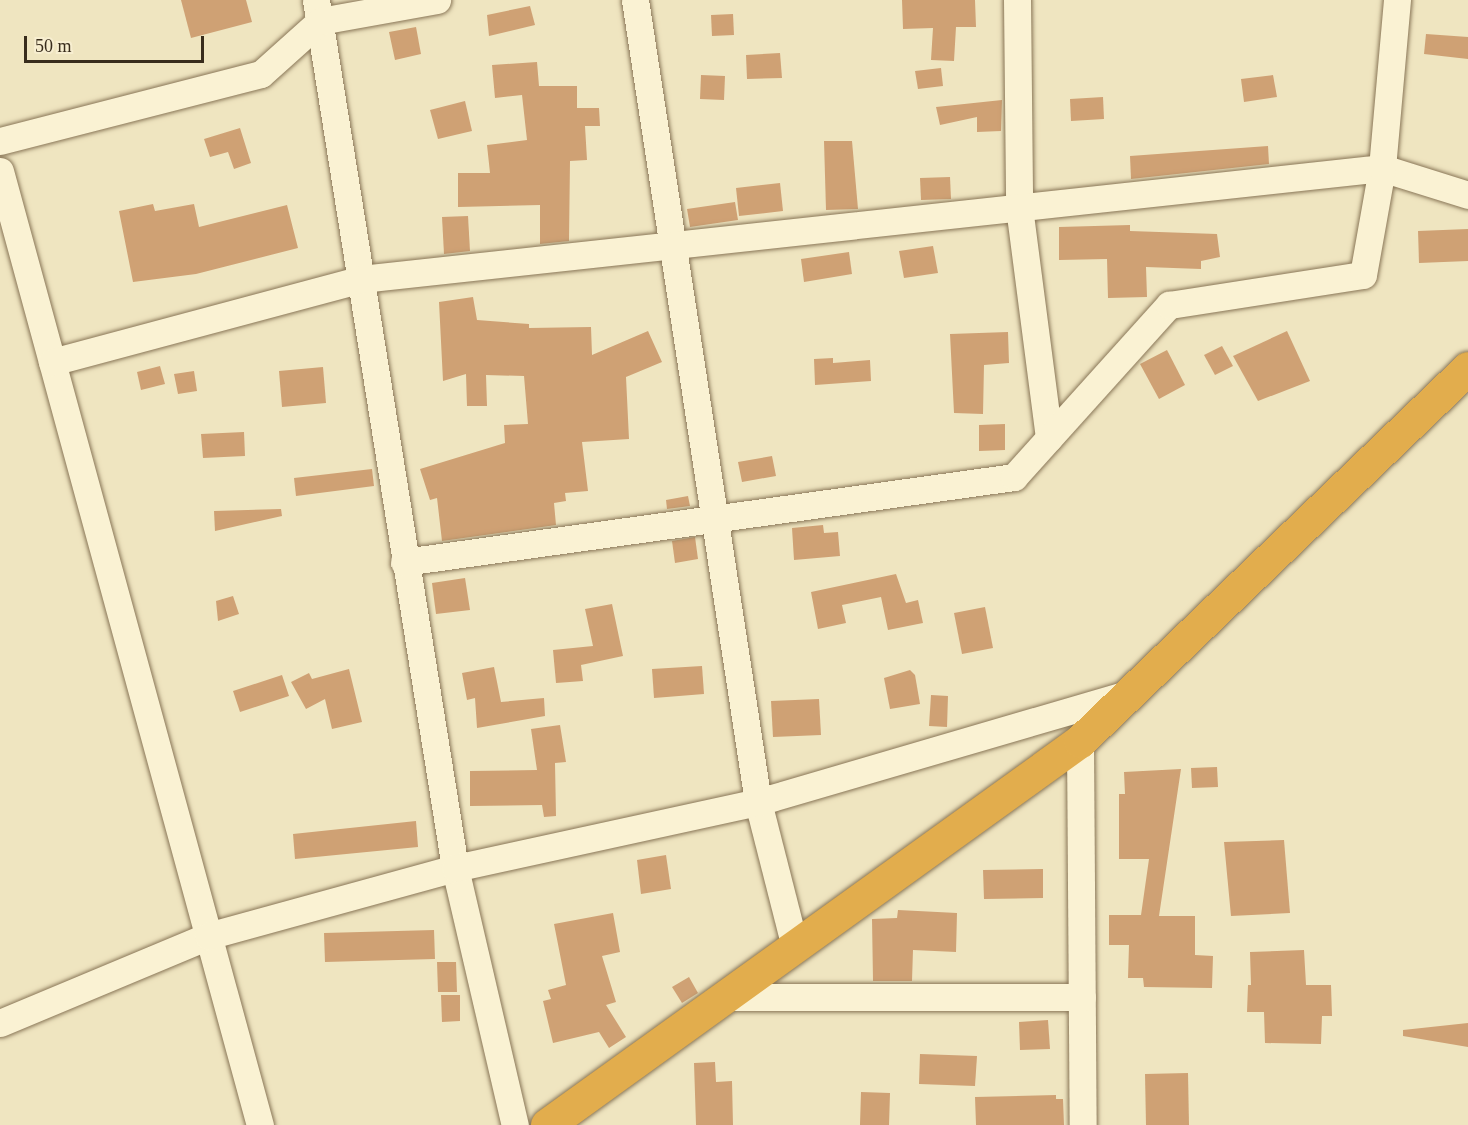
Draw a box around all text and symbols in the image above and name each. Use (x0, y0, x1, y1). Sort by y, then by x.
scale bar (27, 24, 207, 62)
text: 50 m (35, 36, 72, 56)

